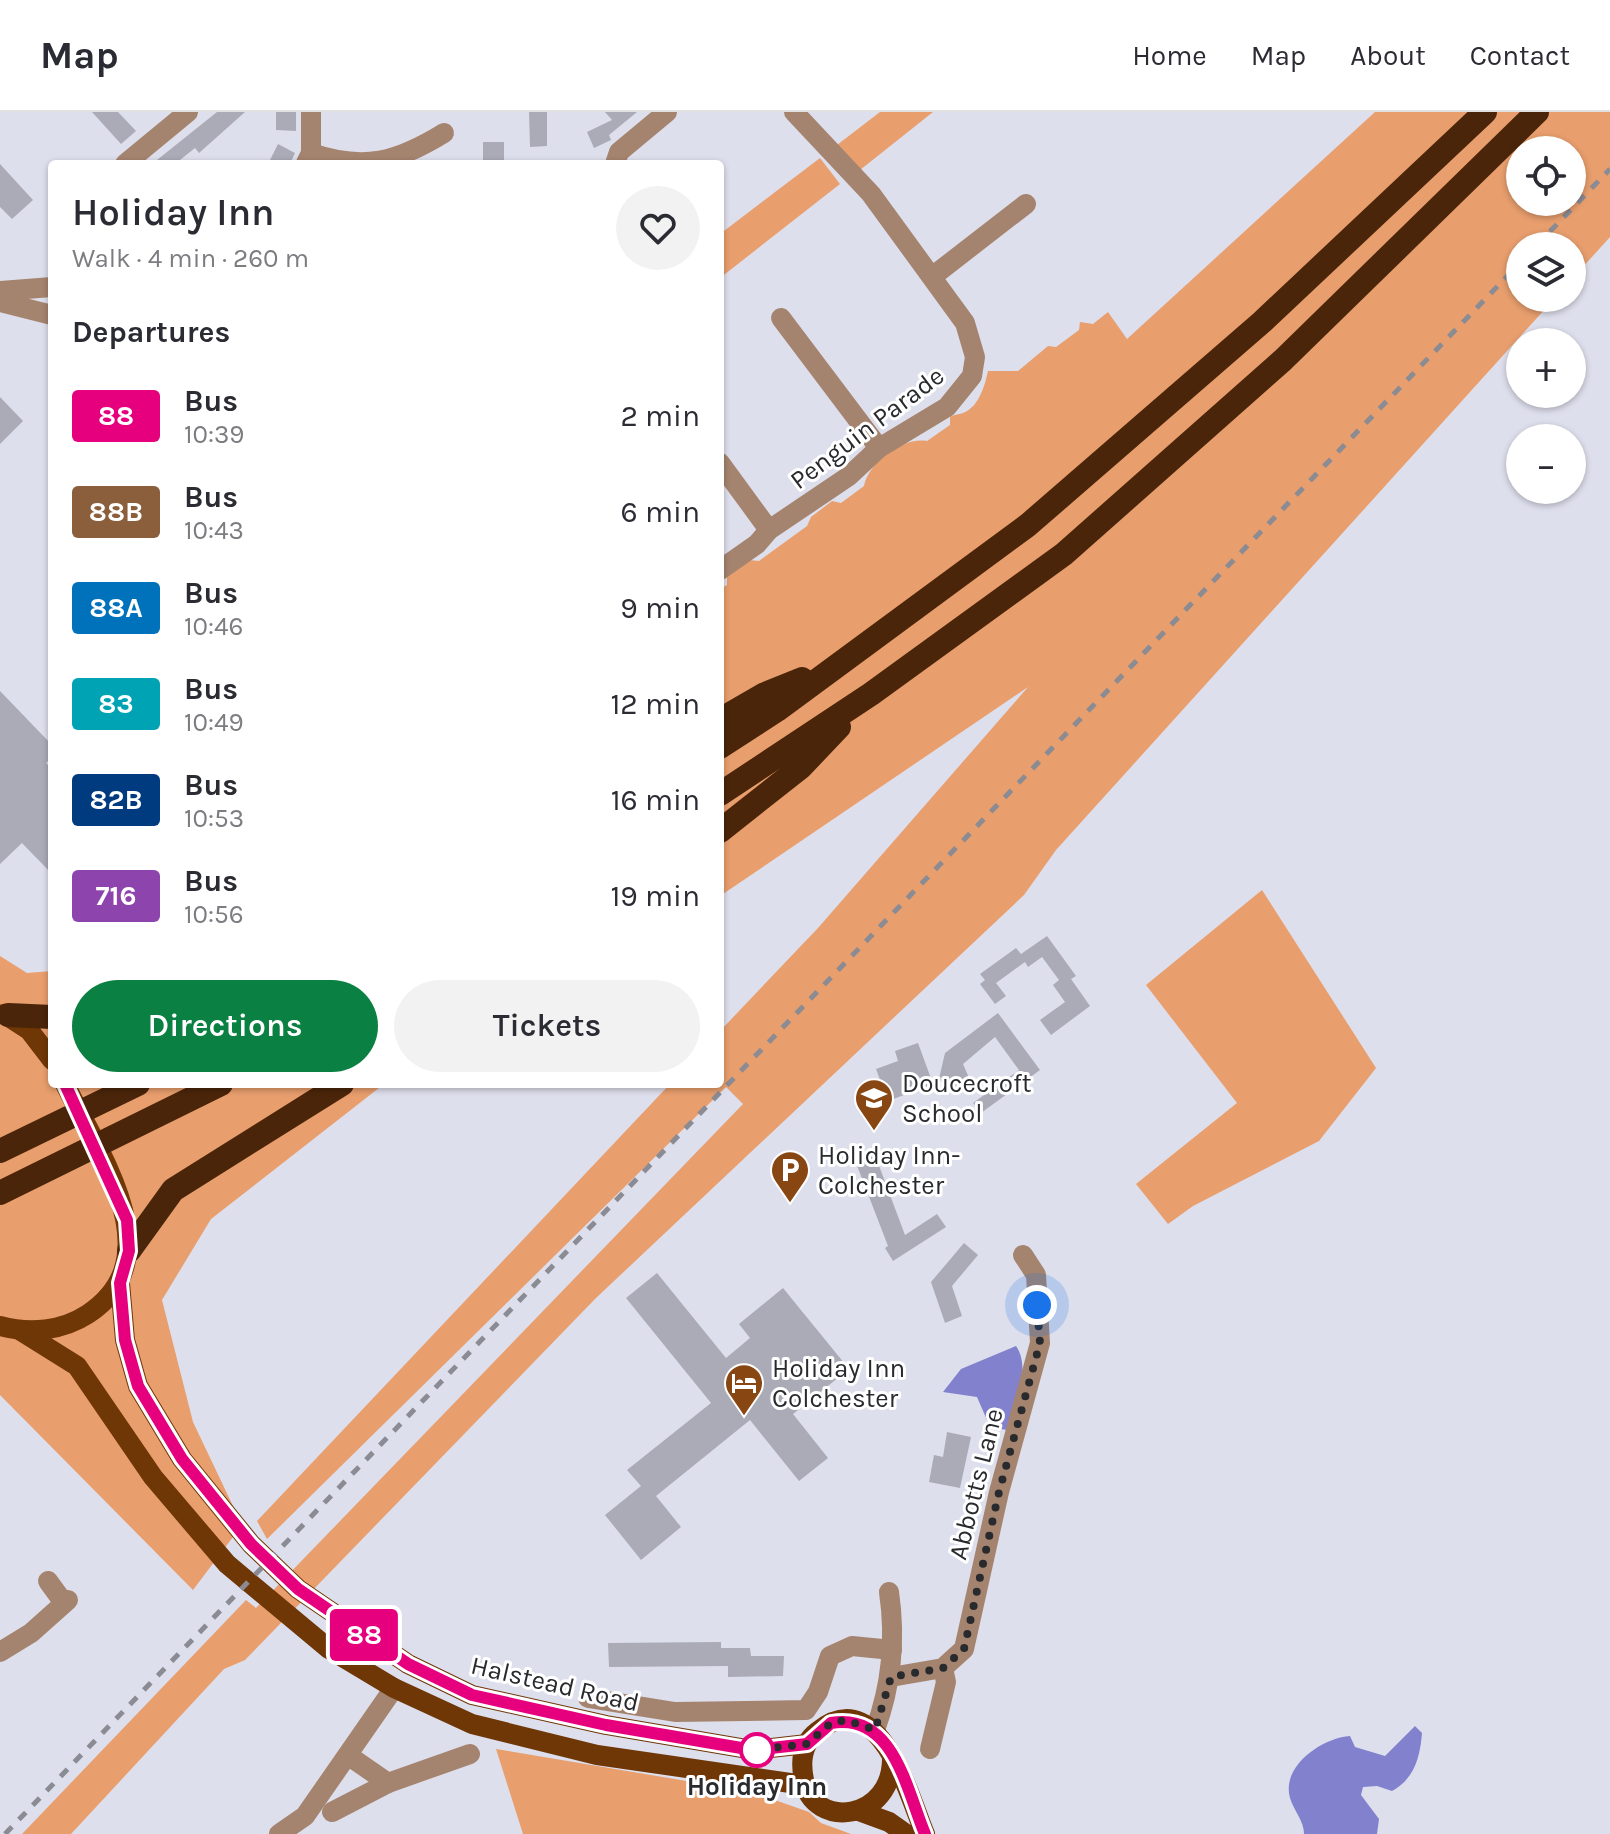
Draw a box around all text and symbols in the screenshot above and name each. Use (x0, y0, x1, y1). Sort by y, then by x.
text: Map (40, 33, 119, 78)
text: Home (1132, 39, 1207, 72)
text: Map (1251, 39, 1306, 72)
text: About (1350, 39, 1426, 72)
text: Contact (1470, 39, 1570, 72)
map controls (1506, 136, 1586, 504)
button: locate (1506, 136, 1586, 216)
button: heart (616, 186, 700, 270)
text: Holiday Inn (72, 190, 275, 235)
button: layers (1506, 232, 1586, 312)
text: Walk · 4 min · 260 m (72, 243, 309, 274)
text: Departures (72, 314, 230, 350)
button: + (1506, 328, 1586, 408)
street label: Penguin Parade (784, 360, 950, 496)
text: Bus (184, 383, 238, 419)
text: 2 min (620, 398, 700, 434)
text: 88 (98, 399, 134, 432)
text: 10:39 (184, 419, 244, 450)
button: − (1506, 424, 1586, 504)
text: Bus (184, 479, 238, 515)
text: 6 min (621, 494, 700, 530)
text: 88B (89, 495, 143, 528)
text: 10:43 (184, 515, 244, 546)
text: Bus (184, 575, 238, 611)
text: 9 min (620, 590, 700, 626)
text: 88A (89, 591, 143, 624)
text: 10:46 (184, 611, 243, 642)
text: Bus (184, 671, 238, 707)
text: 12 min (610, 686, 700, 722)
text: 83 (98, 687, 134, 720)
text: 10:49 (184, 707, 244, 738)
text: Bus (184, 767, 238, 803)
text: 16 min (611, 782, 700, 818)
text: 82B (89, 783, 143, 816)
text: 10:53 (184, 803, 244, 834)
text: Bus (184, 863, 238, 899)
text: 19 min (610, 878, 700, 914)
text: 716 (96, 879, 136, 912)
text: 10:56 (184, 899, 244, 930)
button: Directions (72, 980, 378, 1072)
button: Tickets (394, 980, 700, 1072)
place label: Doucecroft School (902, 1068, 1032, 1129)
school or university icon: Doucecroft School (853, 1077, 895, 1132)
place label: Holiday Inn- Colchester (818, 1140, 960, 1201)
parking icon: Holiday Inn- Colchester (769, 1149, 811, 1204)
your location (1017, 1285, 1057, 1325)
place label: Holiday Inn Colchester (772, 1353, 905, 1414)
hotel icon: Holiday Inn Colchester (723, 1362, 765, 1417)
street label: Abbotts Lane (942, 1405, 1010, 1563)
line badge: 88 (328, 1609, 400, 1661)
text: 88 (346, 1618, 382, 1651)
street label: Halstead Road (468, 1650, 642, 1718)
marker: Holiday Inn (740, 1733, 774, 1767)
place label: Holiday Inn (687, 1771, 827, 1802)

